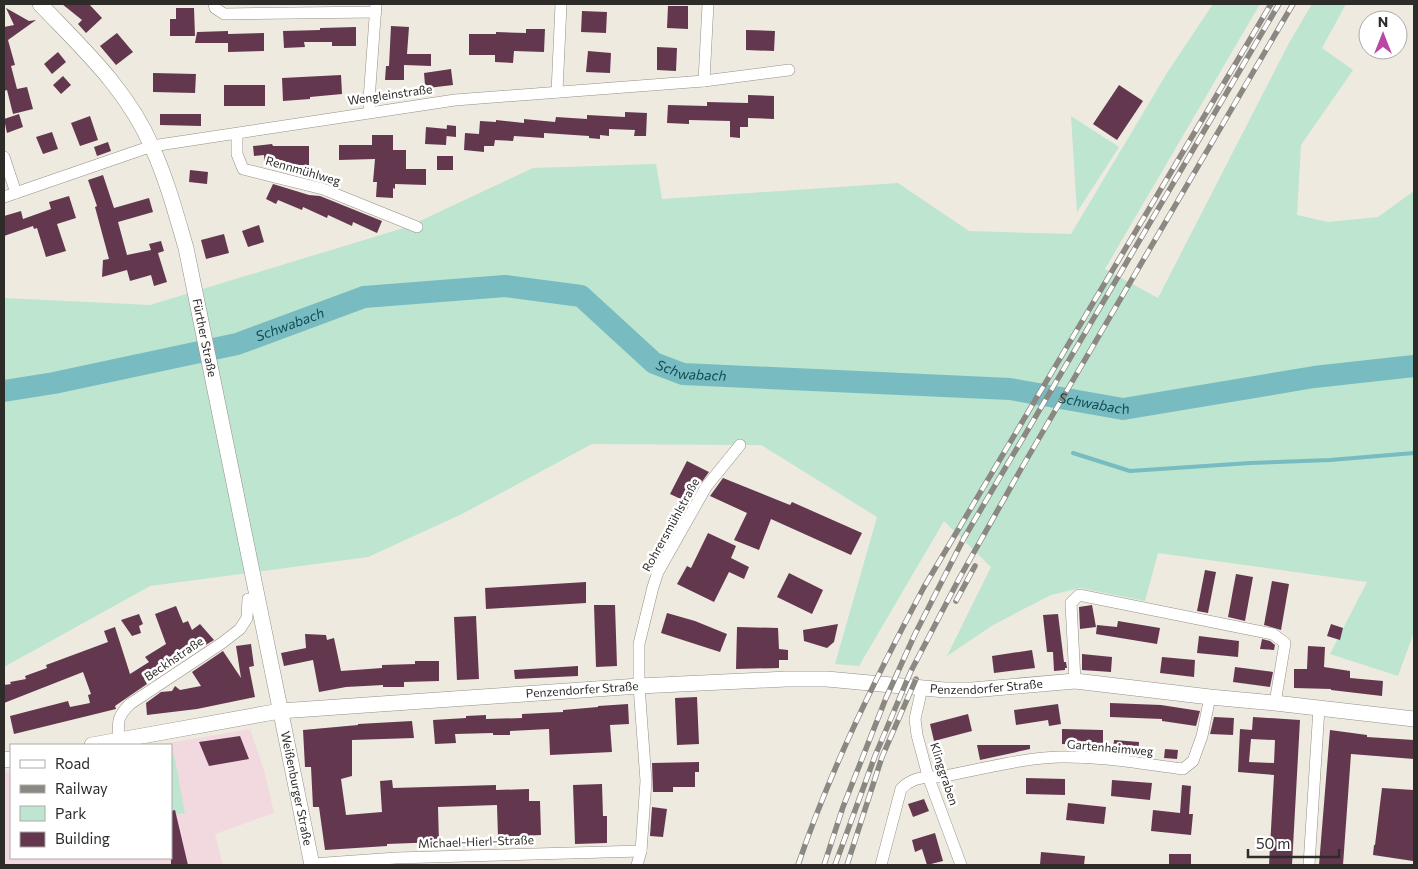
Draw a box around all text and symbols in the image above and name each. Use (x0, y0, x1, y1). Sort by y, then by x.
north arrow (1358, 10, 1408, 60)
text: N (1378, 13, 1388, 30)
street label: Wengleinstraße (347, 81, 433, 107)
street label: Rennmühlweg (264, 153, 343, 188)
street label: Fürther Straße (190, 297, 220, 378)
water label: Schwabach (253, 304, 326, 344)
water label: Schwabach (654, 356, 727, 384)
water label: Schwabach (1057, 389, 1131, 417)
street label: Rohrersmühlstraße (639, 475, 702, 574)
street label: Beckhstraße (141, 633, 206, 683)
street label: Penzendorfer Straße (929, 676, 1043, 696)
street label: Penzendorfer Straße (525, 678, 639, 700)
street label: Weißenburger Straße (279, 730, 316, 847)
street label: Gartenheimweg (1066, 736, 1154, 758)
street label: Klinggraben (928, 740, 962, 807)
legend (10, 744, 172, 859)
text: Road (55, 754, 90, 772)
text: Railway (55, 779, 108, 797)
text: Park (55, 804, 86, 822)
scale bar (1248, 826, 1339, 858)
text: Building (55, 829, 110, 847)
street label: Michael-Hierl-Straße (418, 832, 534, 850)
text: 50 m (1256, 834, 1290, 852)

